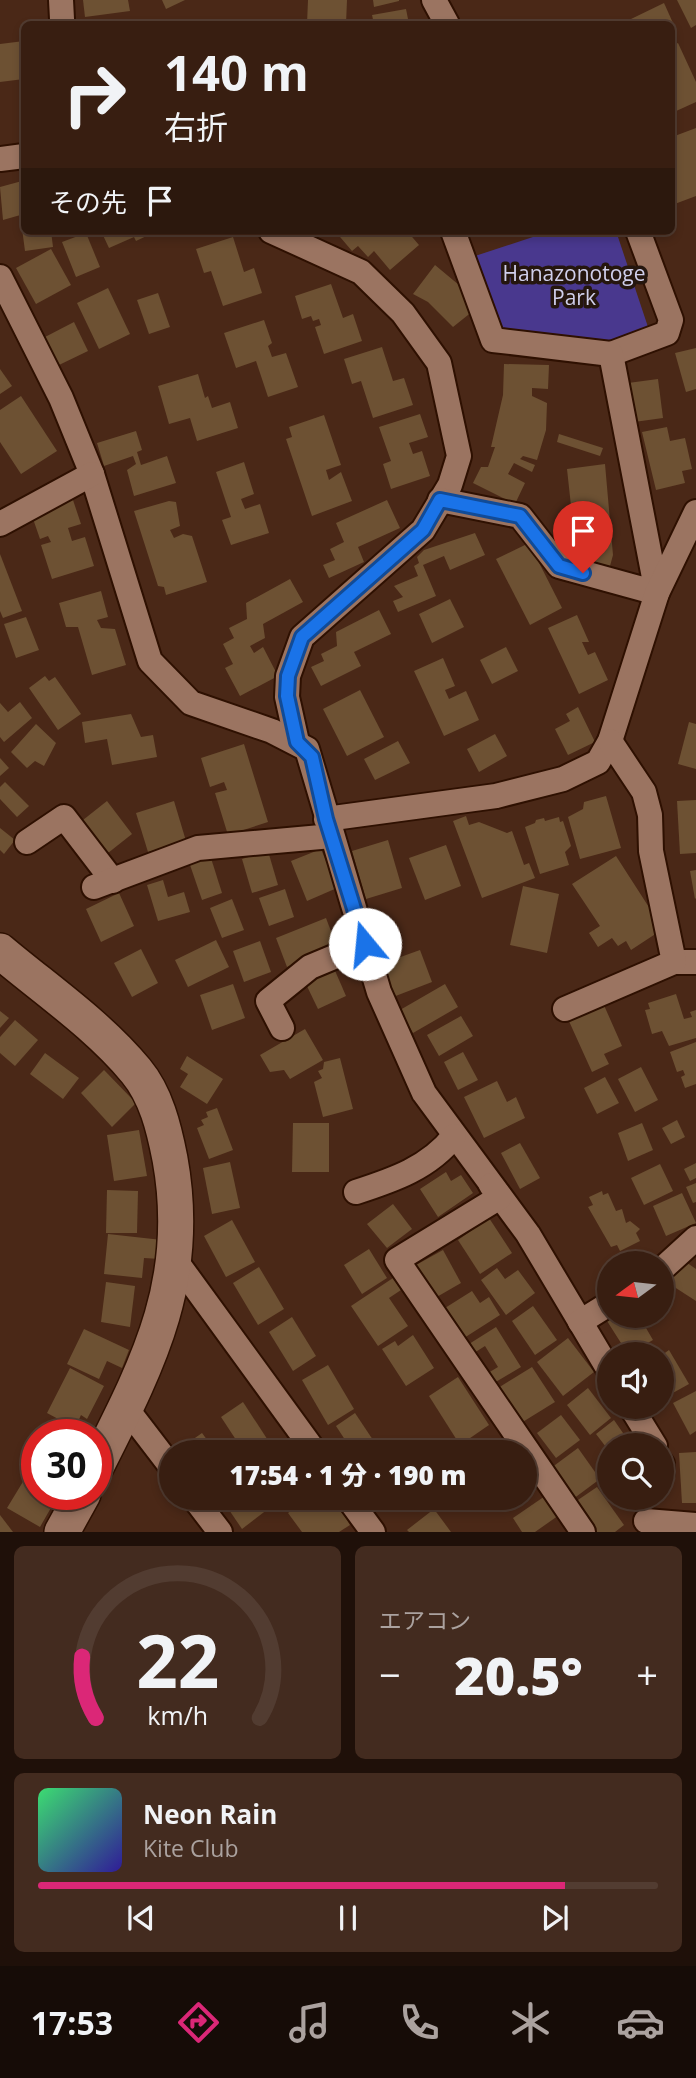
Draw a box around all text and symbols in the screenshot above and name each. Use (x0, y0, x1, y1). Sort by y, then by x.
text: 140 m (164, 39, 309, 105)
icon: right (49, 49, 140, 140)
text: 右折 (164, 105, 228, 148)
icon: arrive (141, 182, 179, 220)
text: その先 (49, 184, 127, 220)
park label: Hanazonotoge Park (502, 259, 646, 311)
pin (553, 501, 613, 573)
icon: arrive (564, 512, 602, 550)
position arrow (328, 907, 402, 981)
north arrow (597, 1251, 674, 1328)
map controls (597, 1251, 674, 1510)
button: sound (597, 1342, 674, 1419)
speed limit sign: 30 (21, 1419, 112, 1510)
button: search (597, 1433, 674, 1510)
text: 17:54 · 1 分 · 190 m (230, 1457, 466, 1493)
text: エアコン (379, 1604, 471, 1636)
text: 22 (136, 1611, 219, 1710)
text: 20.5° (454, 1639, 583, 1710)
text: − (379, 1648, 401, 1700)
text: + (636, 1648, 658, 1700)
text: km/h (147, 1698, 208, 1732)
text: Neon Rain (143, 1796, 277, 1832)
text: Kite Club (143, 1832, 238, 1864)
icon: previous (122, 1899, 160, 1937)
icon: pause (329, 1899, 367, 1937)
icon: next (536, 1899, 574, 1937)
icon: directions (174, 1998, 223, 2047)
icon: music (285, 1998, 334, 2047)
icon: phone (395, 1998, 444, 2047)
icon: climate (506, 1998, 555, 2047)
icon: car (616, 1998, 665, 2047)
text: 17:53 (31, 2001, 113, 2044)

